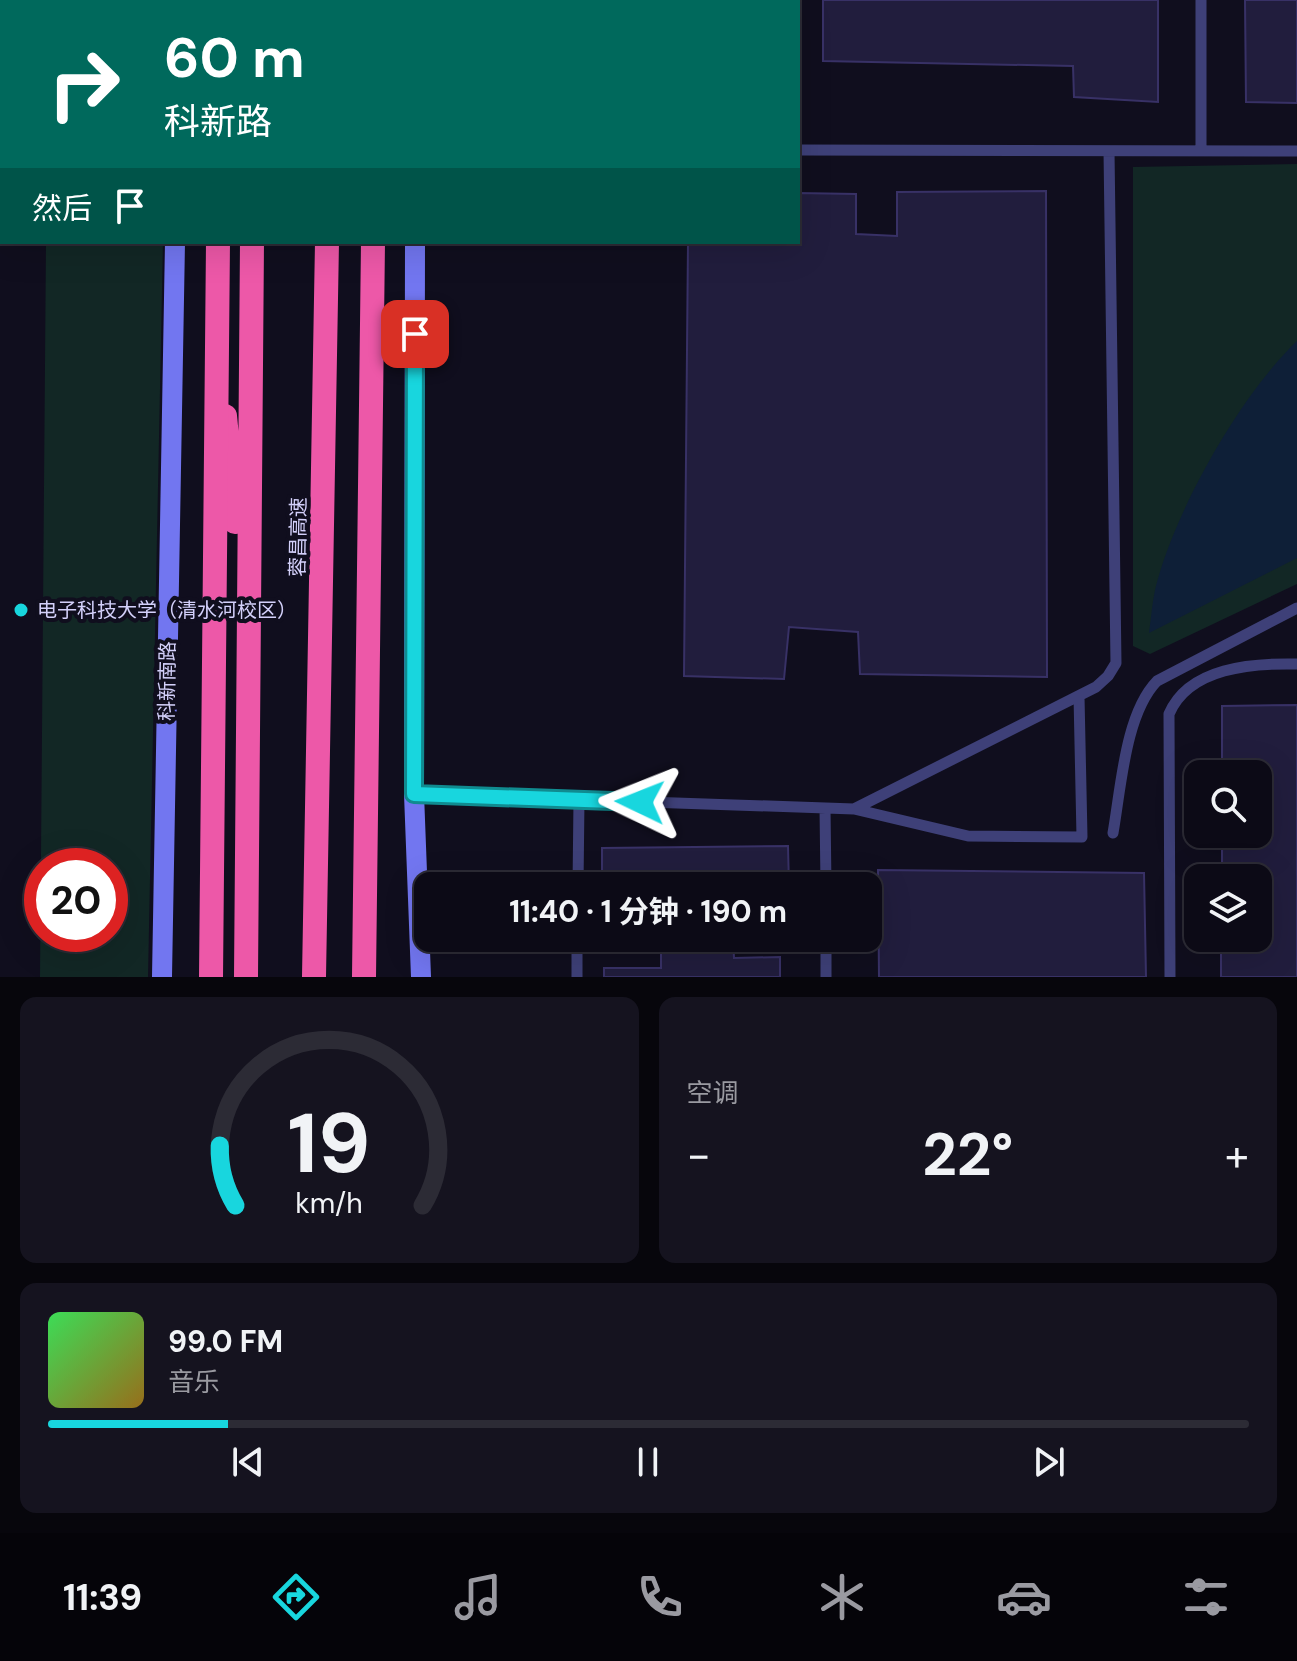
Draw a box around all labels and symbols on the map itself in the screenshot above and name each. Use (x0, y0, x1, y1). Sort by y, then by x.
pin (381, 300, 449, 368)
street label: 蓉昌高速 (284, 497, 312, 577)
place label: 电子科技大学（清水河校区） (37, 597, 297, 623)
marker: 电子科技大学（清水河校区） (12, 601, 30, 619)
street label: 科新南路 (153, 641, 181, 721)
position arrow (598, 760, 682, 844)
speed limit sign: 20 (24, 848, 128, 952)

